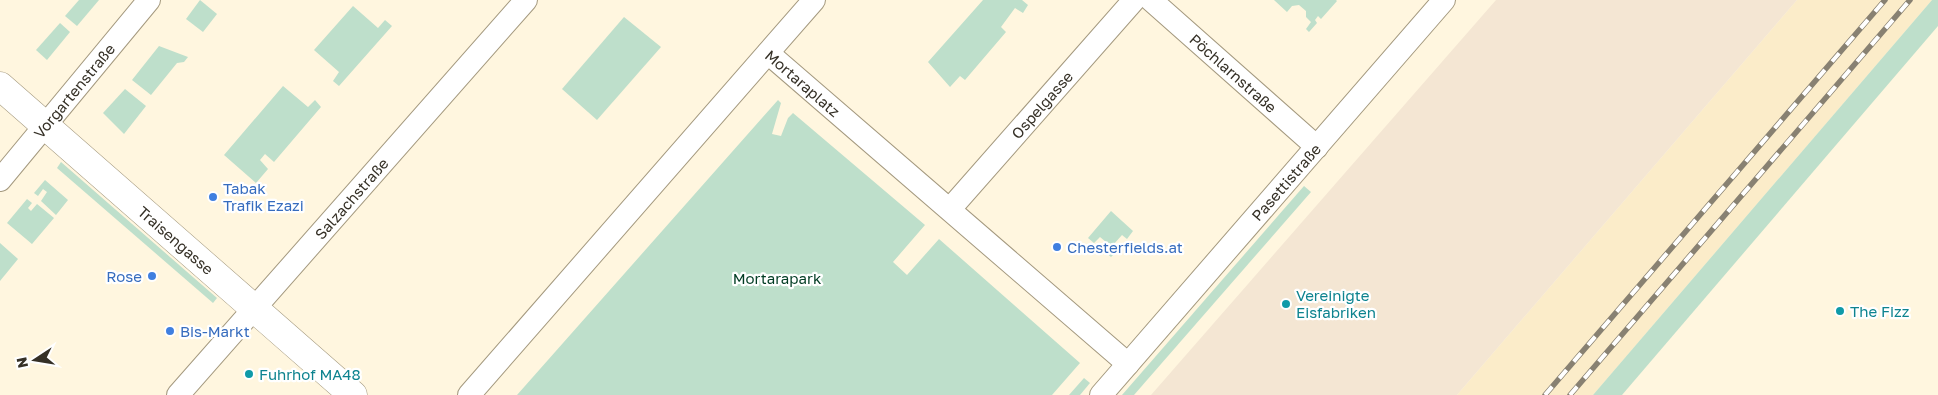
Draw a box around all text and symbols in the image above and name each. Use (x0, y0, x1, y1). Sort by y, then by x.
street label: Pöchlarnstraße (1186, 30, 1281, 116)
street label: Vorgartenstraße (30, 40, 118, 142)
street label: Mortaraplatz (762, 46, 844, 121)
street label: Ospelgasse (1007, 67, 1077, 142)
street label: Pasettistraße (1248, 140, 1324, 224)
street label: Salzachstraße (311, 154, 392, 243)
place label: Tabak Trafik Ezazi (223, 179, 304, 214)
marker: Tabak Trafik Ezazi (207, 191, 219, 203)
street label: Traisengasse (135, 202, 218, 278)
place label: Chesterfields.at (1067, 238, 1183, 256)
marker: Chesterfields.at (1051, 241, 1063, 253)
place label: Rose (106, 267, 142, 285)
park label: Mortarapark (733, 269, 822, 287)
marker: Rose (146, 270, 158, 282)
place label: Vereinigte Eisfabriken (1296, 286, 1376, 321)
marker: Vereinigte Eisfabriken (1280, 298, 1292, 310)
place label: The Fizz (1850, 302, 1910, 320)
marker: The Fizz (1834, 305, 1846, 317)
place label: Bis-Markt (180, 322, 250, 340)
marker: Bis-Markt (164, 325, 176, 337)
north arrow (10, 335, 60, 385)
text: N (12, 356, 31, 370)
place label: Fuhrhof MA48 (259, 365, 361, 383)
marker: Fuhrhof MA48 (243, 368, 255, 380)

